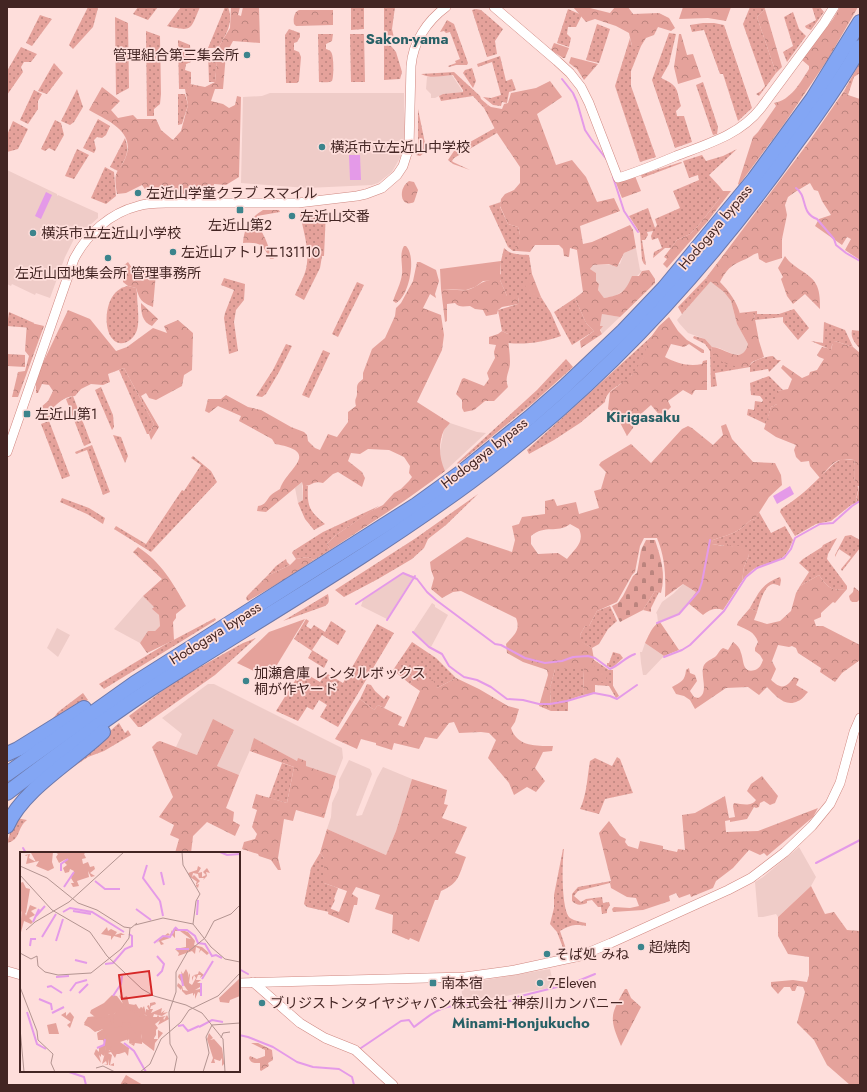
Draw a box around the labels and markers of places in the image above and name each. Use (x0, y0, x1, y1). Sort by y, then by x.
place label: 管理組合第三集会所 (113, 45, 239, 65)
marker: 管理組合第三集会所 (242, 50, 252, 60)
place label: 横浜市立左近山中学校 (330, 137, 470, 157)
marker: 横浜市立左近山中学校 (317, 142, 327, 152)
place label: 左近山学童クラブ スマイル (146, 183, 318, 203)
marker: 左近山学童クラブ スマイル (133, 188, 143, 198)
marker: 左近山第2 (235, 205, 245, 215)
place label: 左近山交番 (300, 206, 370, 226)
marker: 左近山交番 (287, 211, 297, 221)
place label: 左近山第2 (208, 215, 272, 235)
place label: 横浜市立左近山小学校 (41, 223, 181, 243)
marker: 横浜市立左近山小学校 (28, 228, 38, 238)
place label: 左近山アトリエ131110 (181, 242, 320, 262)
marker: 左近山アトリエ131110 (168, 247, 178, 257)
marker: 左近山団地集会所 管理事務所 (103, 253, 113, 263)
place label: 左近山団地集会所 管理事務所 (15, 263, 201, 283)
place label: 左近山第1 (35, 404, 97, 424)
marker: 左近山第1 (22, 409, 32, 419)
place label: 加瀬倉庫 レンタルボックス 桐が作ヤード (254, 663, 426, 699)
marker: 加瀬倉庫 レンタルボックス 桐が作ヤード (241, 676, 251, 686)
place label: 超焼肉 (649, 937, 691, 957)
marker: 超焼肉 (636, 942, 646, 952)
place label: そば処 みね (555, 944, 629, 964)
marker: そば処 みね (542, 949, 552, 959)
place label: 南本宿 (441, 973, 483, 993)
place label: 7-Eleven (548, 973, 597, 993)
marker: 南本宿 (428, 978, 438, 988)
marker: 7-Eleven (535, 978, 545, 988)
place label: ブリジストンタイヤジャパン株式会社 神奈川カンパニー (270, 993, 624, 1013)
marker: ブリジストンタイヤジャパン株式会社 神奈川カンパニー (257, 998, 267, 1008)

